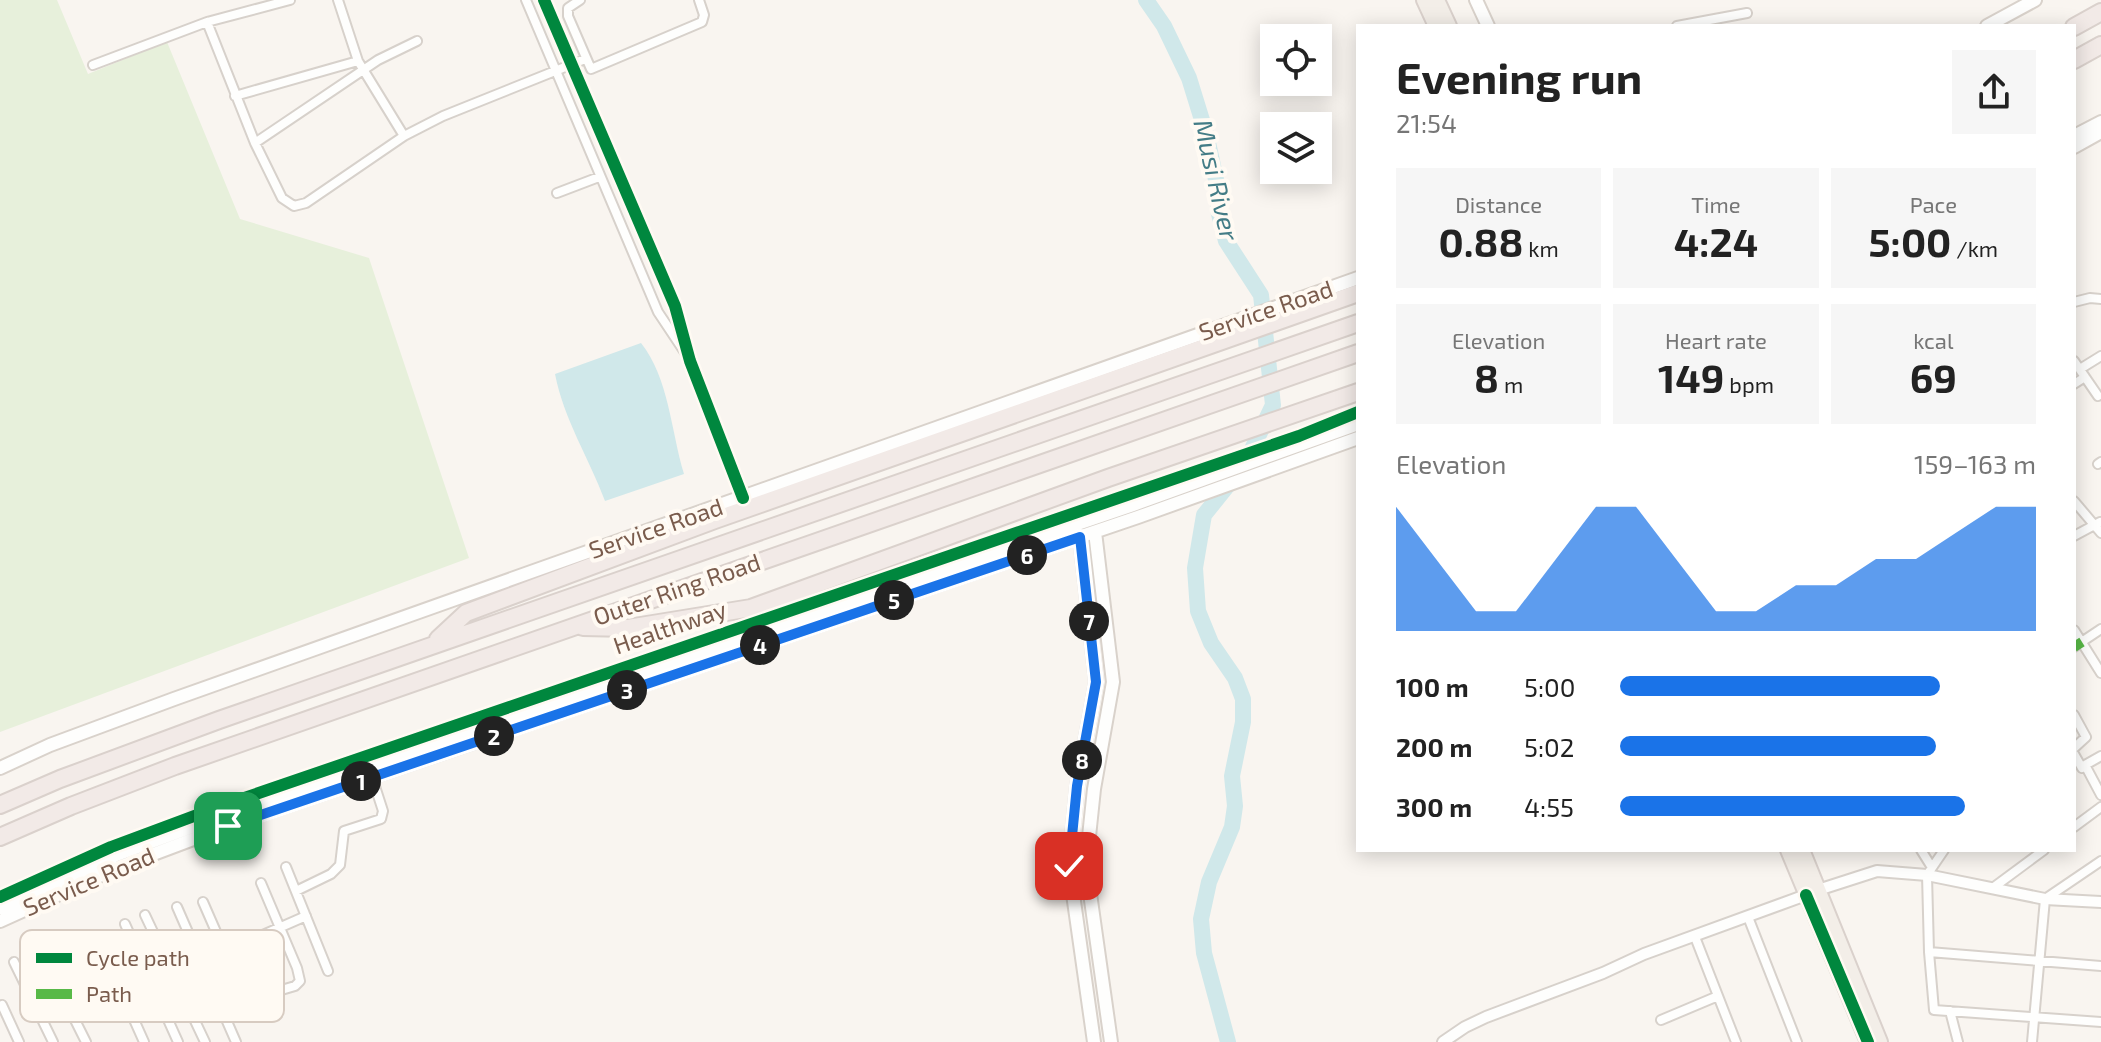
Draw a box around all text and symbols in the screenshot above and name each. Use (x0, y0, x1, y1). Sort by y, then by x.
map controls (1260, 24, 1332, 184)
button: locate (1260, 24, 1332, 96)
text: Evening run (1396, 50, 1642, 103)
button: share (1952, 50, 2036, 134)
text: 21:54 (1396, 107, 1457, 138)
button: layers (1260, 112, 1332, 184)
water label: Musi River (1188, 116, 1247, 244)
text: Distance (1455, 191, 1542, 217)
text: Time (1691, 191, 1741, 217)
text: Pace (1910, 191, 1957, 217)
text: 0.88 (1439, 217, 1523, 265)
text: 4:24 (1674, 217, 1758, 265)
text: 5:00 (1869, 217, 1951, 265)
text: km (1523, 235, 1559, 261)
text: /km (1951, 235, 1998, 261)
street label: Service Road (1195, 273, 1336, 346)
text: Elevation (1452, 327, 1545, 353)
text: Heart rate (1665, 327, 1767, 353)
text: kcal (1913, 327, 1953, 353)
text: 8 (1474, 353, 1499, 401)
text: 149 (1658, 353, 1724, 401)
text: 69 (1910, 353, 1957, 401)
text: m (1499, 371, 1523, 397)
text: bpm (1724, 371, 1774, 397)
text: Elevation (1396, 448, 1506, 479)
text: 159–163 m (1914, 448, 2036, 479)
street label: Service Road (585, 491, 726, 564)
pin: 6 (1007, 535, 1047, 575)
text: 6 (1021, 542, 1033, 568)
street label: Outer Ring Road (589, 546, 764, 631)
pin: 5 (874, 580, 914, 620)
text: 5 (888, 587, 900, 613)
street label: Healthway (609, 594, 730, 659)
pin: 7 (1069, 601, 1109, 641)
text: 7 (1083, 608, 1095, 634)
pin: 4 (740, 625, 780, 665)
text: 4 (753, 632, 767, 658)
pin: 3 (607, 670, 647, 710)
text: 100 m (1396, 671, 1469, 702)
text: 5:00 (1524, 671, 1575, 702)
text: 3 (621, 677, 633, 703)
pin: 2 (474, 716, 514, 756)
text: 2 (488, 723, 500, 749)
text: 200 m (1396, 731, 1472, 762)
text: 5:02 (1524, 731, 1574, 762)
pin: 8 (1062, 740, 1102, 780)
text: 8 (1075, 747, 1089, 773)
pin: 1 (341, 761, 381, 801)
text: 1 (356, 768, 366, 794)
text: 300 m (1396, 791, 1472, 822)
text: 4:55 (1524, 791, 1574, 822)
pin (194, 792, 262, 860)
icon: arrive (206, 804, 250, 848)
pin (1035, 832, 1103, 900)
street label: Service Road (18, 840, 158, 921)
icon: check (1047, 844, 1091, 888)
legend (20, 930, 284, 1022)
text: Cycle path (86, 944, 190, 970)
text: Path (86, 980, 132, 1006)

